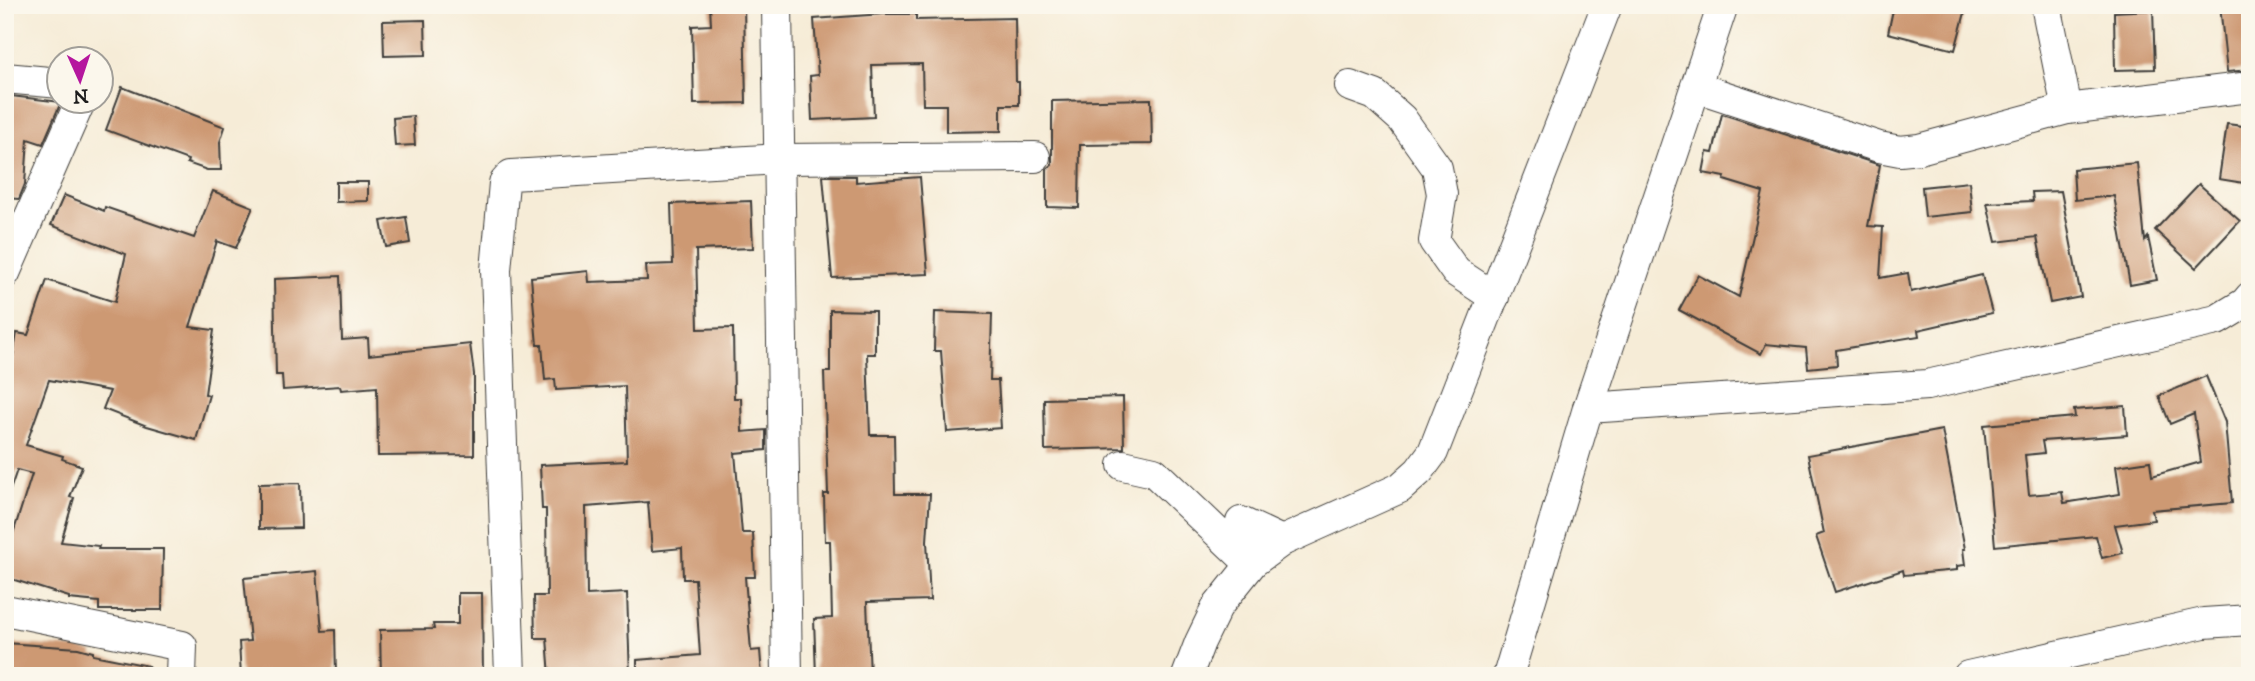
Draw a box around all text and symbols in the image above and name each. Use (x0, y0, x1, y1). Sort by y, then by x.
north arrow (46, 46, 116, 116)
text: N (72, 84, 89, 107)

